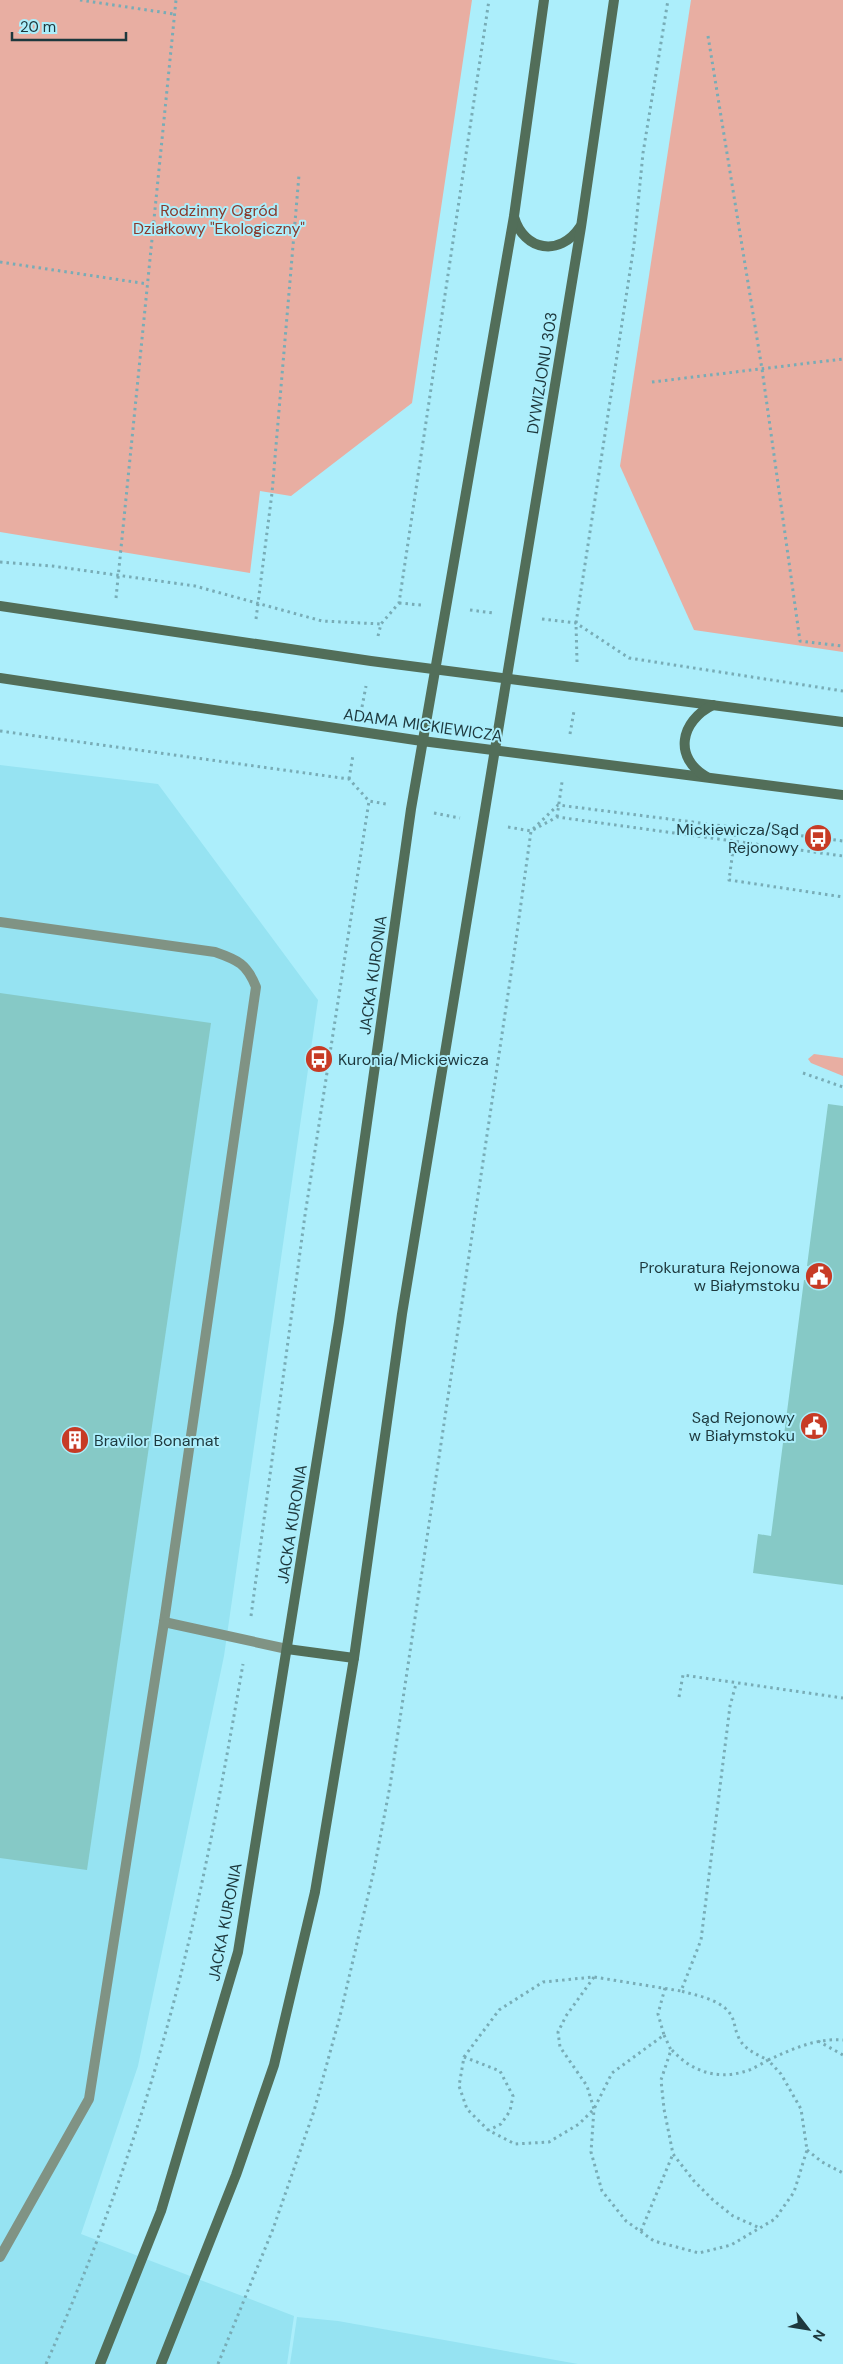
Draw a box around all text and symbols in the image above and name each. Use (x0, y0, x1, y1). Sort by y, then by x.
scale bar (12, 10, 126, 42)
text: 20 m (20, 17, 56, 37)
park label: Rodzinny Ogród Działkowy "Ekologiczny" (133, 200, 305, 239)
street label: DYWIZJONU 303 (522, 310, 562, 436)
street label: ADAMA MICKIEWICZA (342, 703, 504, 747)
place label: Mickiewicza/Sąd Rejonowy (676, 819, 799, 858)
bus stop icon: Mickiewicza/Sąd Rejonowy (803, 823, 833, 853)
street label: JACKA KURONIA (354, 914, 392, 1036)
bus stop icon: Kuronia/Mickiewicza (304, 1044, 334, 1074)
place label: Kuronia/Mickiewicza (338, 1049, 489, 1070)
place label: Prokuratura Rejonowa w Białymstoku (639, 1257, 800, 1296)
public building icon: Prokuratura Rejonowa w Białymstoku (804, 1261, 834, 1291)
place label: Sąd Rejonowy w Białymstoku (689, 1407, 795, 1446)
public building icon: Sąd Rejonowy w Białymstoku (799, 1411, 829, 1441)
building icon: Bravilor Bonamat (60, 1425, 90, 1455)
place label: Bravilor Bonamat (94, 1430, 220, 1451)
street label: JACKA KURONIA (272, 1463, 312, 1585)
street label: JACKA KURONIA (203, 1861, 247, 1983)
north arrow (783, 2304, 833, 2354)
text: N (809, 2327, 829, 2345)

